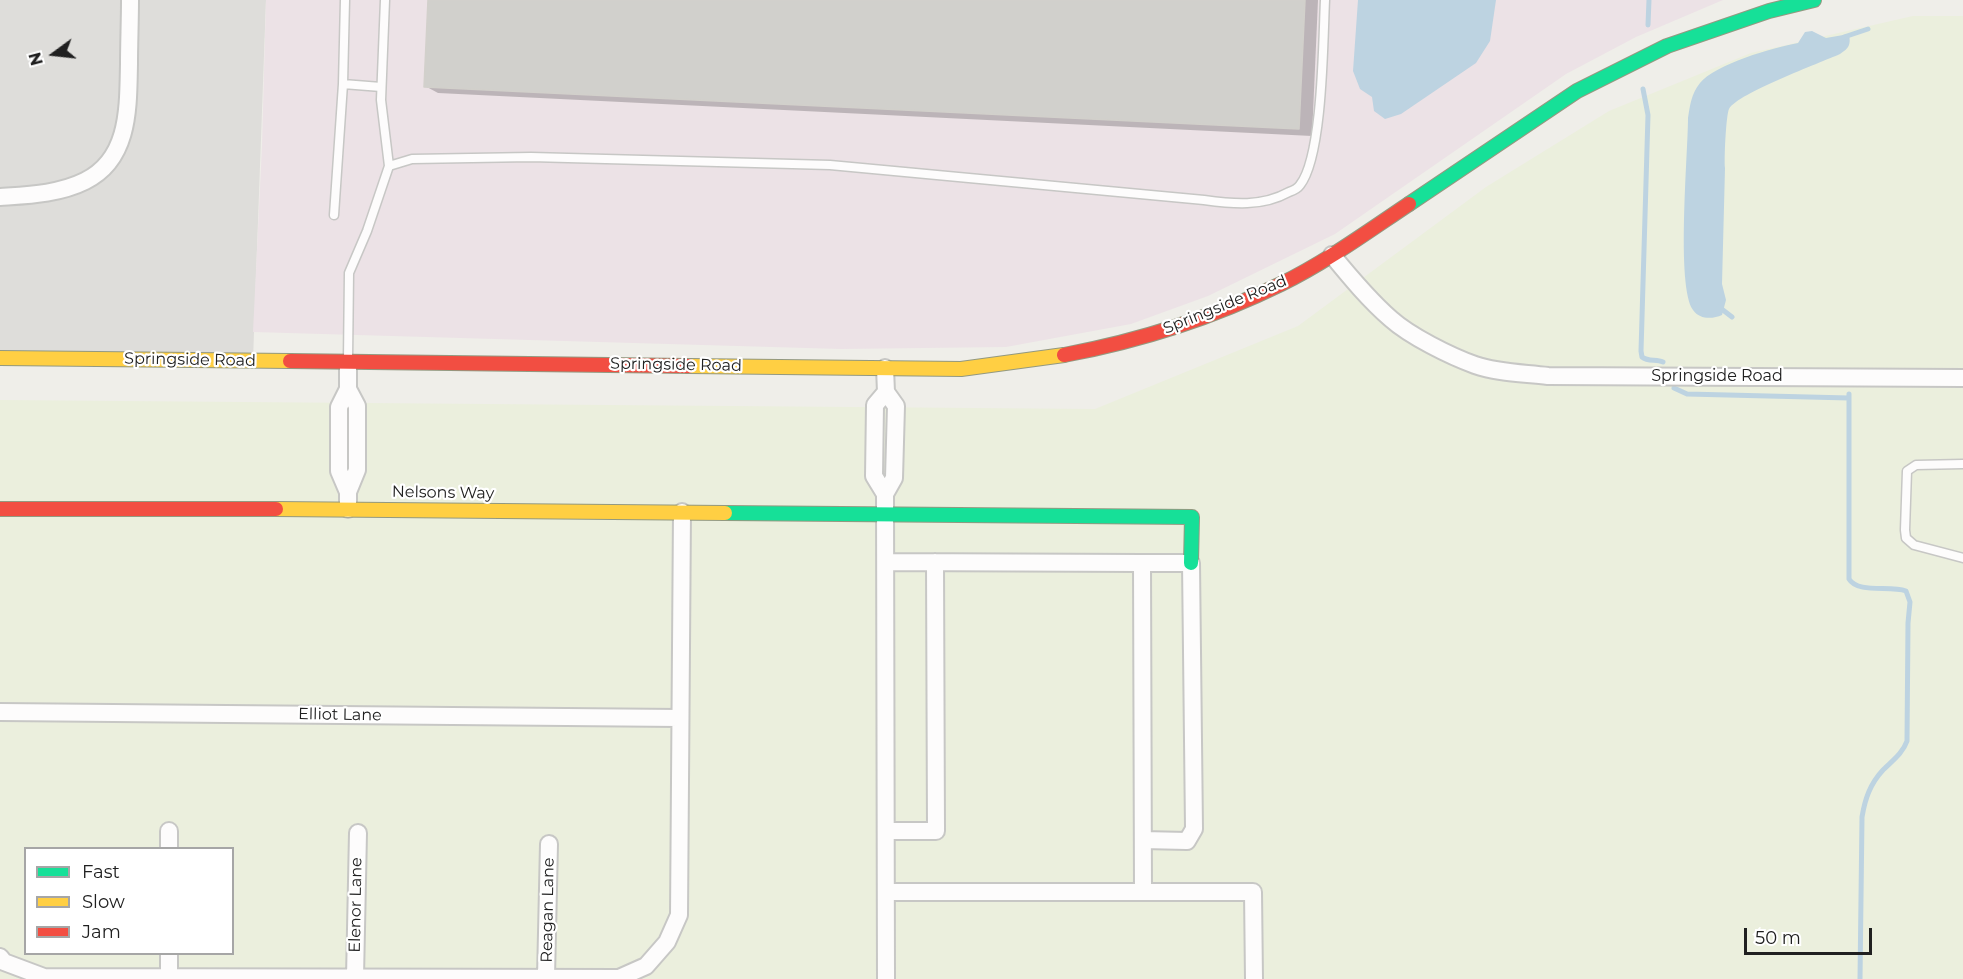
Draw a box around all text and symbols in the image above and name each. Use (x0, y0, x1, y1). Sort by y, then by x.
north arrow (24, 24, 84, 84)
text: N (25, 50, 47, 67)
street label: Springside Road (1160, 271, 1290, 339)
street label: Springside Road (124, 349, 256, 371)
street label: Springside Road (610, 354, 742, 376)
street label: Springside Road (1651, 366, 1783, 386)
street label: Nelsons Way (392, 483, 494, 503)
street label: Elliot Lane (298, 705, 382, 725)
legend (24, 847, 234, 955)
street label: Elenor Lane (346, 857, 366, 953)
street label: Reagan Lane (537, 857, 559, 963)
text: Fast (82, 861, 120, 883)
text: Slow (82, 891, 125, 913)
scale bar (1747, 916, 1874, 954)
text: Jam (82, 921, 121, 943)
text: 50 m (1755, 927, 1801, 949)

